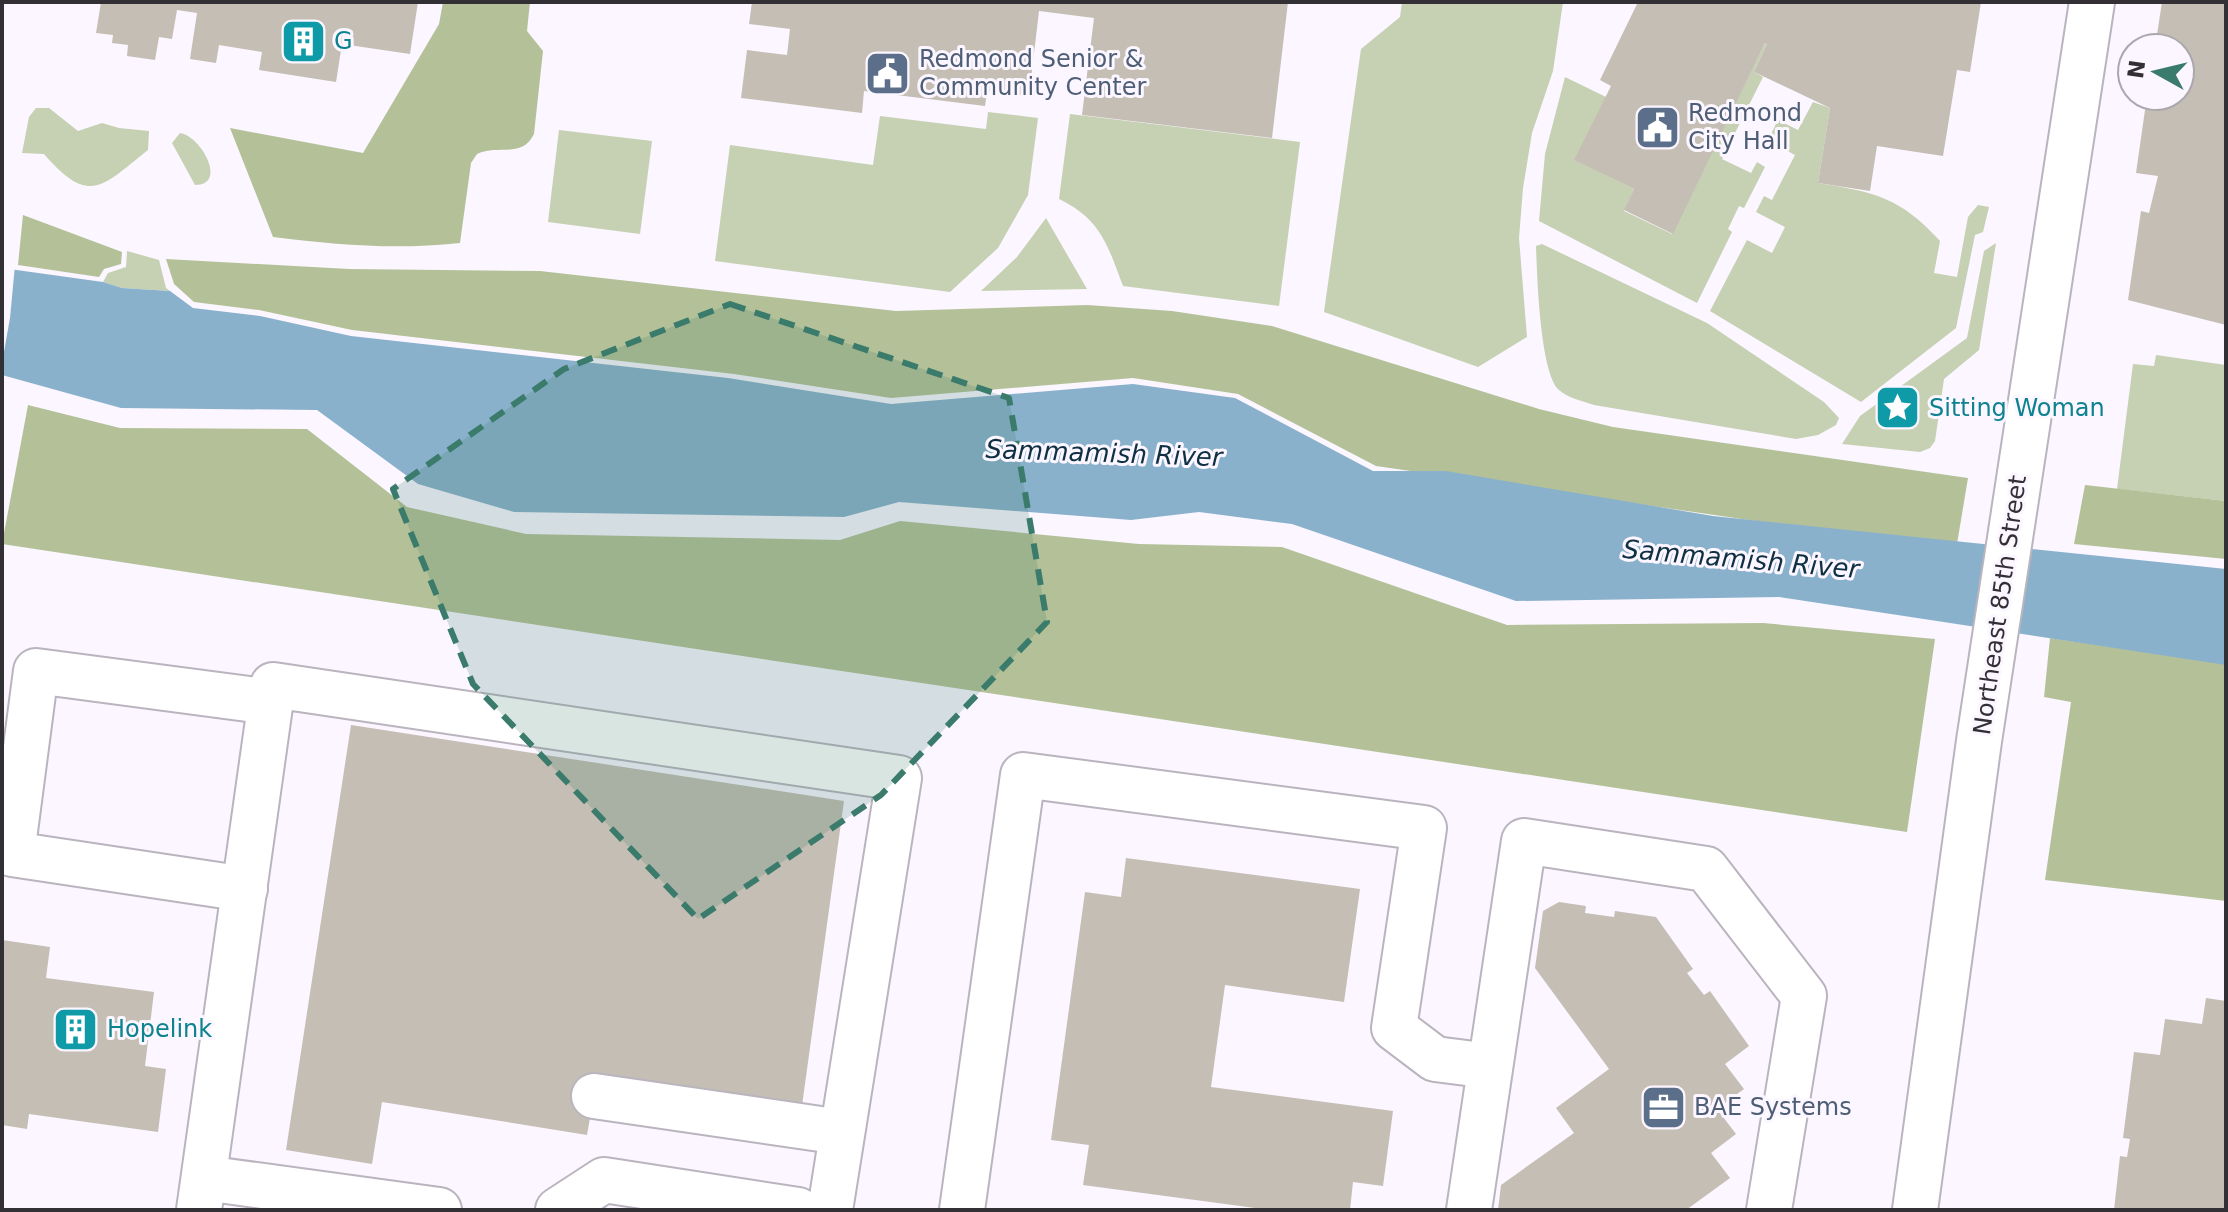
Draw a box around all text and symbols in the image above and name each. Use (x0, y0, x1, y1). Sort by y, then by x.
building icon: G (279, 17, 327, 65)
place label: G (334, 27, 353, 55)
north arrow (2116, 32, 2196, 112)
place label: Redmond Senior & Community Center (919, 45, 1146, 101)
public building icon: Redmond Senior & Community Center (864, 49, 912, 97)
text: N (2123, 58, 2150, 80)
place label: Redmond City Hall (1688, 99, 1802, 155)
public building icon: Redmond City Hall (1633, 103, 1681, 151)
place icon: Sitting Woman (1874, 384, 1922, 432)
place label: Sitting Woman (1929, 394, 2105, 422)
water label: Sammamish River (985, 434, 1225, 472)
street label: Northeast 85th Street (1968, 473, 2032, 737)
water label: Sammamish River (1622, 534, 1863, 584)
building icon: Hopelink (52, 1005, 100, 1053)
place label: Hopelink (107, 1015, 212, 1043)
office icon: BAE Systems (1639, 1083, 1687, 1131)
place label: BAE Systems (1694, 1093, 1852, 1121)

